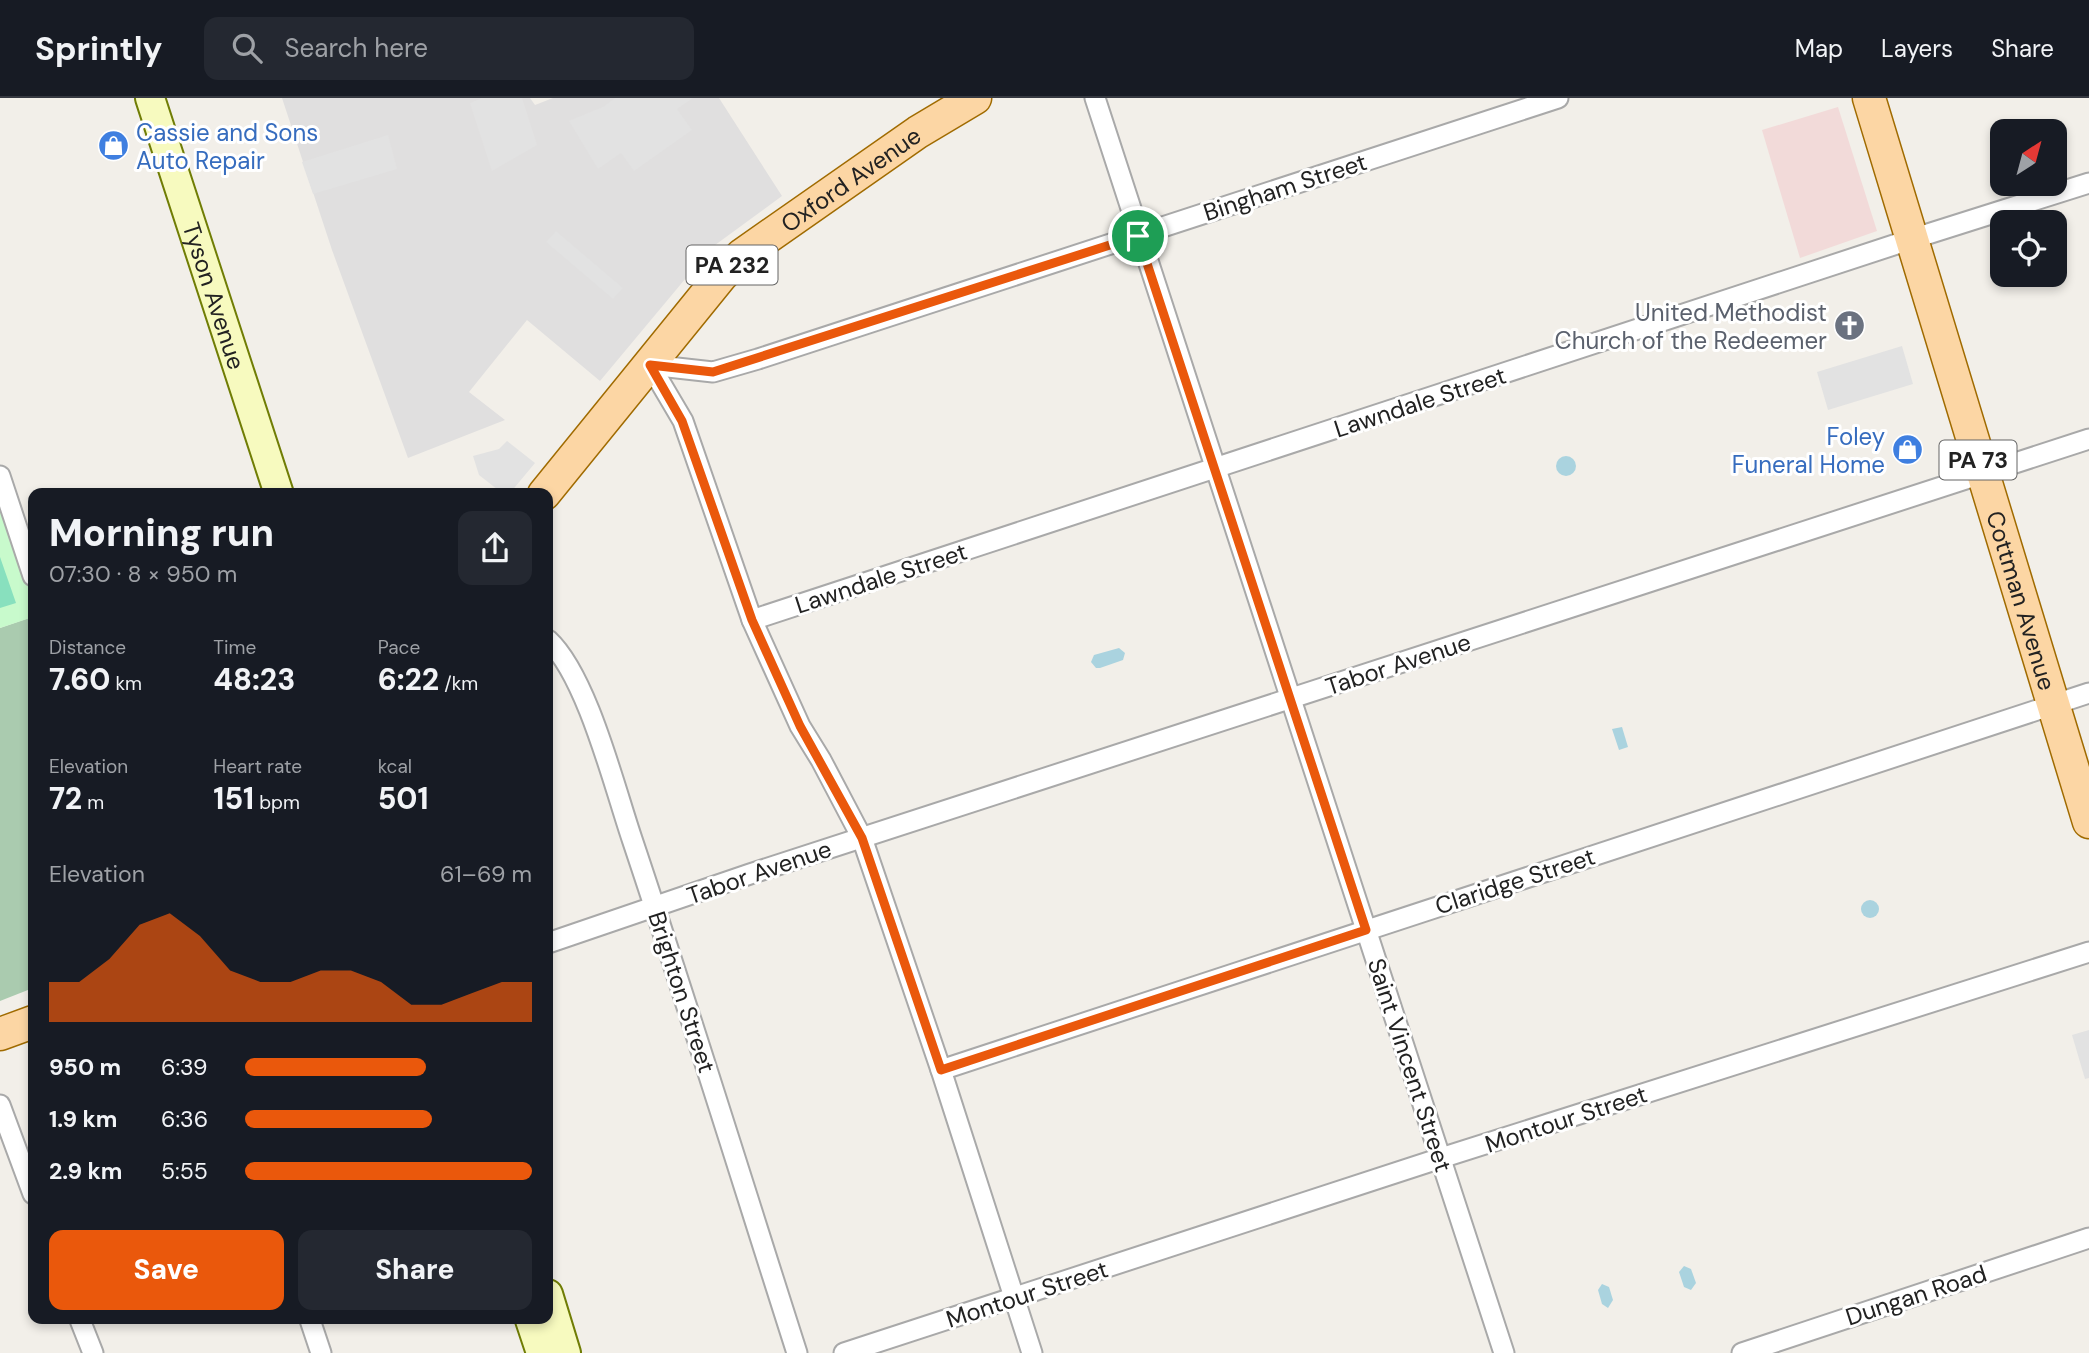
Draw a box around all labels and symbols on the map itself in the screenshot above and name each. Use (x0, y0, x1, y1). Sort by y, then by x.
place label: Cassie and Sons Auto Repair (136, 117, 318, 176)
street label: Oxford Avenue (775, 119, 927, 239)
north arrow (1990, 119, 2067, 196)
shop icon: Cassie and Sons Auto Repair (96, 129, 130, 163)
street label: Bingham Street (1199, 146, 1371, 228)
pin (1108, 206, 1168, 266)
street label: Tyson Avenue (176, 218, 253, 373)
road number: PA 232 (686, 246, 778, 284)
place label: United Methodist Church of the Redeemer (1555, 297, 1827, 356)
church icon: United Methodist Church of the Redeemer (1833, 309, 1867, 343)
street label: Lawndale Street (1330, 360, 1510, 444)
place label: Foley Funeral Home (1732, 421, 1885, 480)
shop icon: Foley Funeral Home (1891, 433, 1925, 467)
road number: PA 73 (1940, 440, 2016, 480)
street label: Cottman Avenue (1980, 507, 2064, 694)
street label: Lawndale Street (791, 536, 971, 620)
street label: Tabor Avenue (1321, 626, 1475, 702)
street label: Tabor Avenue (683, 833, 835, 911)
street label: Claridge Street (1431, 841, 1599, 921)
street label: Brighton Street (641, 907, 723, 1077)
street label: Saint Vincent Street (1361, 954, 1459, 1176)
street label: Montour Street (1481, 1078, 1651, 1160)
street label: Montour Street (942, 1253, 1112, 1335)
street label: Dungan Road (1842, 1258, 1990, 1332)

